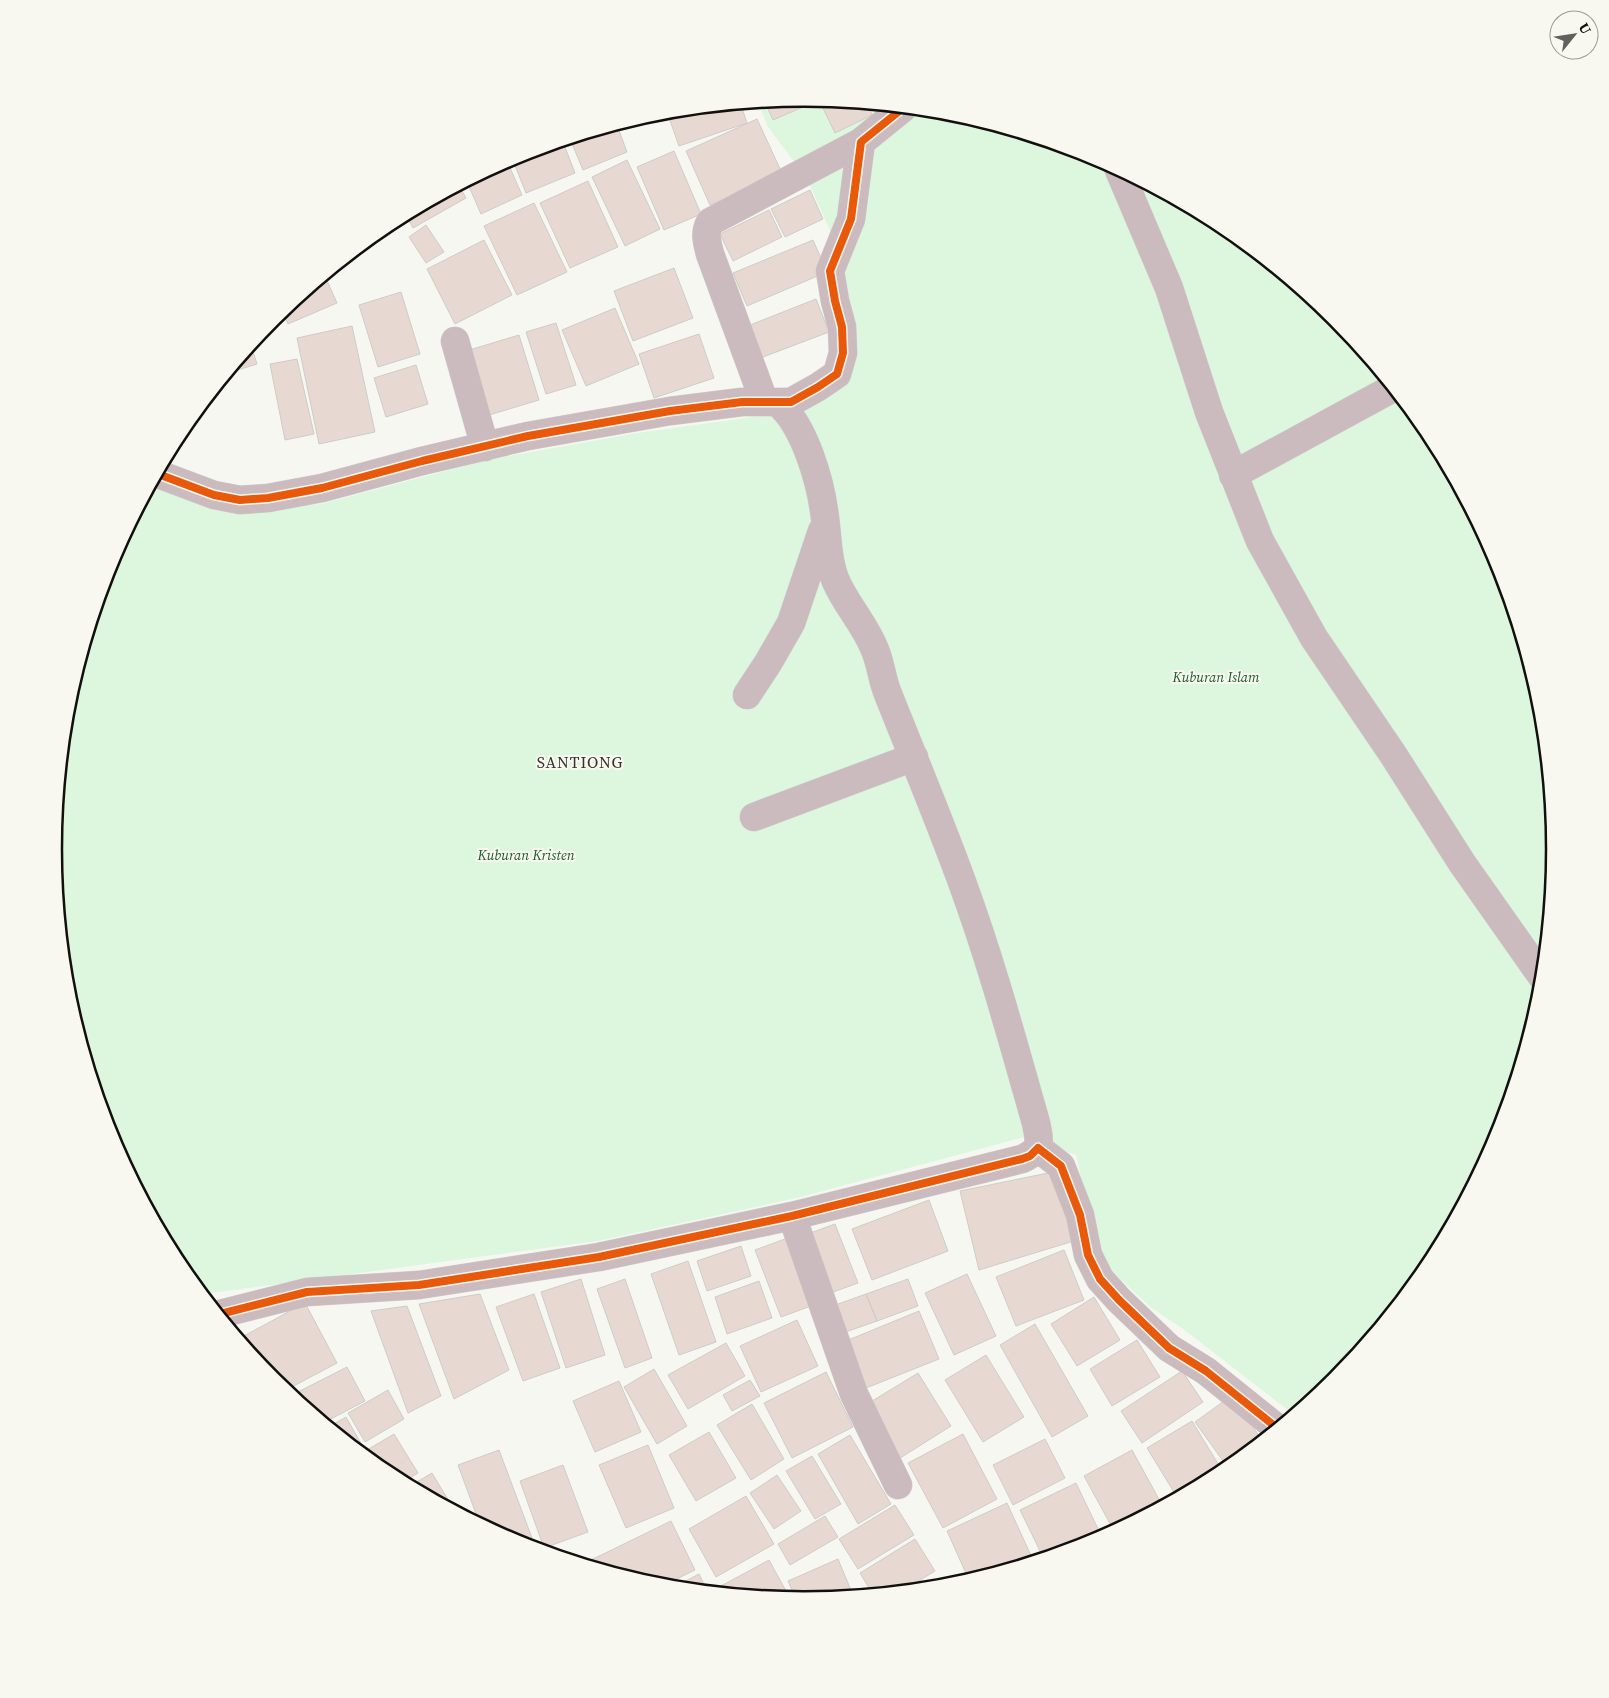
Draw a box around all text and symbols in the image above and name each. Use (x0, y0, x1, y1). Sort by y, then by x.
north arrow (1549, 10, 1599, 60)
text: U (1574, 19, 1596, 38)
park label: Kuburan Islam (1171, 667, 1260, 687)
district label: SANTIONG (537, 751, 623, 773)
park label: Kuburan Kristen (476, 845, 575, 865)

